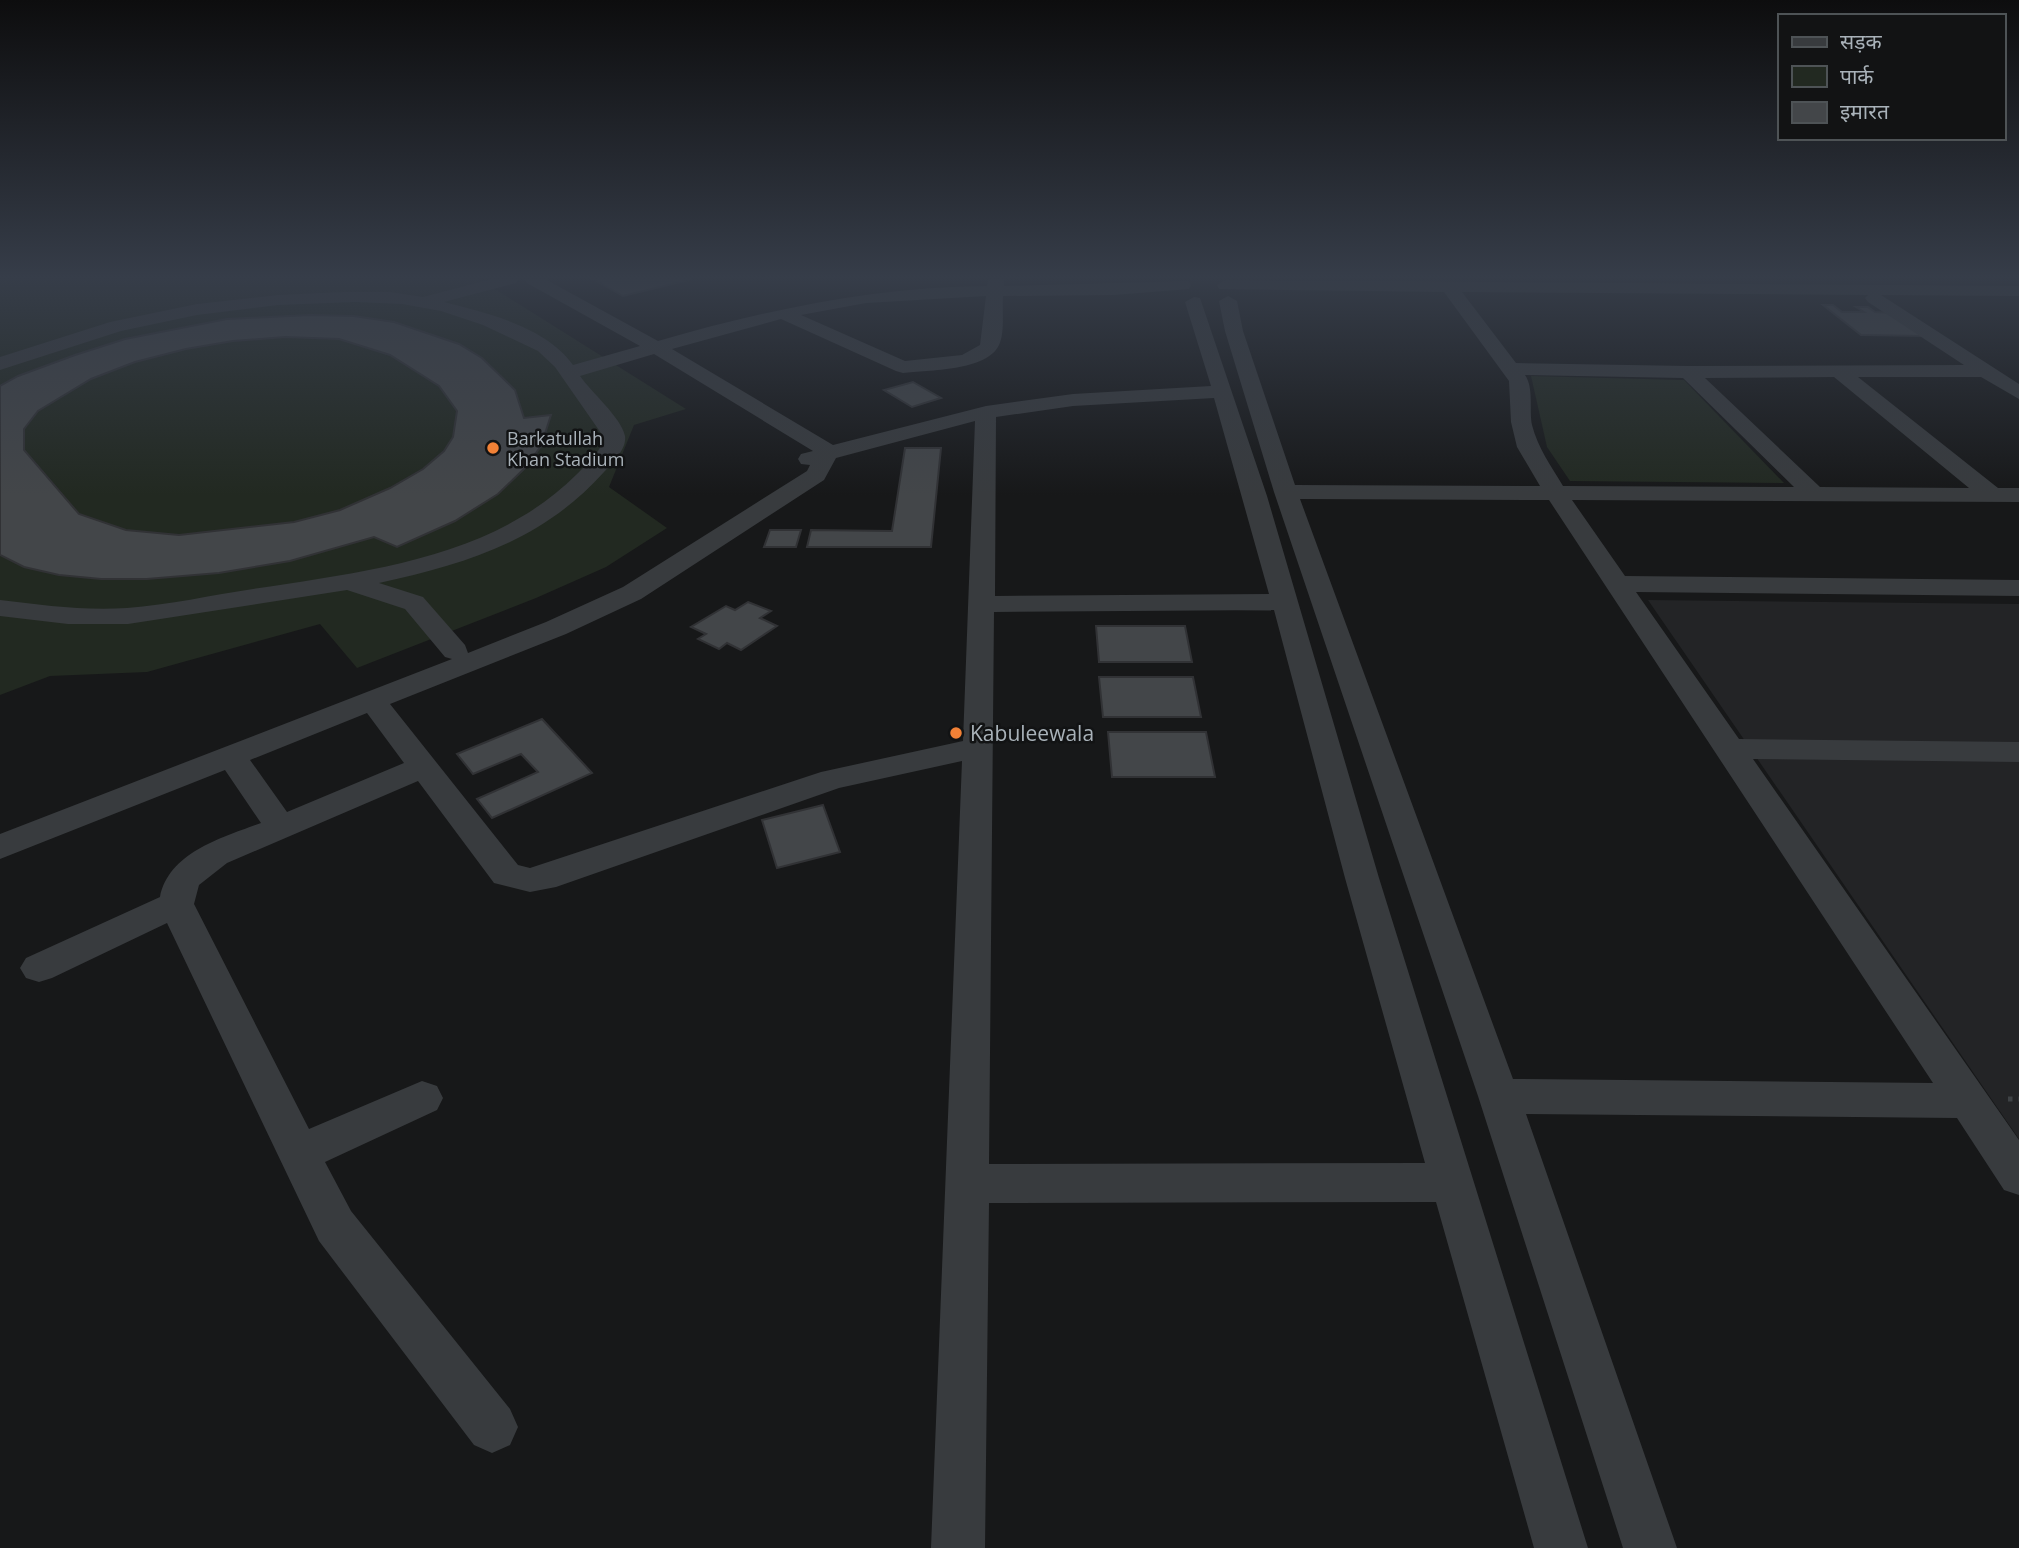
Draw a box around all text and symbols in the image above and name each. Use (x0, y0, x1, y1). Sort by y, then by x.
legend (1778, 14, 2005, 140)
text: सड़क (1840, 27, 1882, 55)
text: पार्क (1840, 62, 1874, 90)
text: इमारत (1840, 97, 1890, 125)
place label: Barkatullah Khan Stadium (507, 426, 624, 471)
marker: Barkatullah Khan Stadium (485, 440, 501, 456)
place label: Kabuleewala (970, 719, 1094, 747)
marker: Kabuleewala (948, 725, 964, 741)

